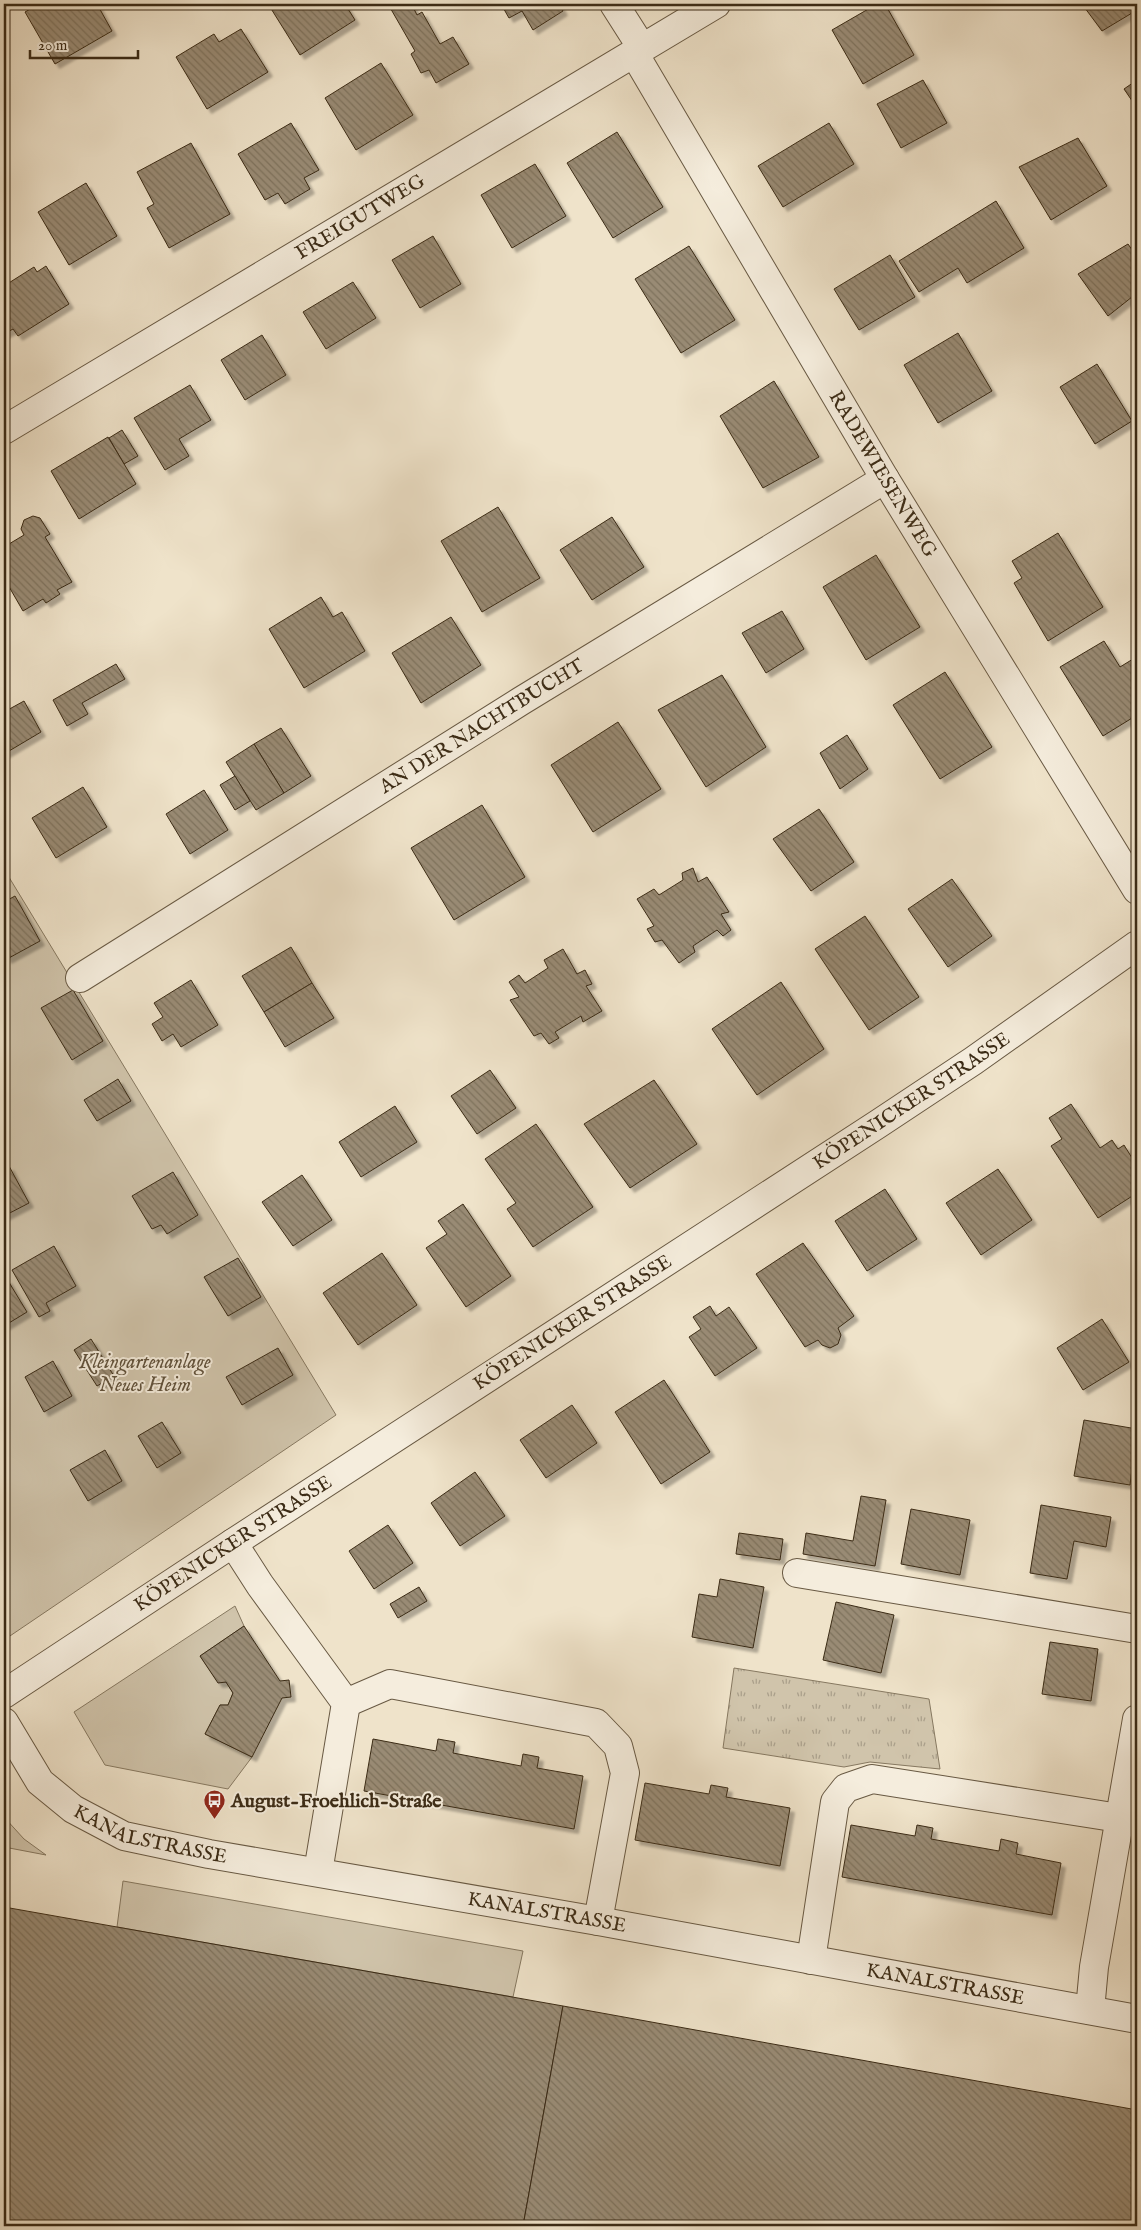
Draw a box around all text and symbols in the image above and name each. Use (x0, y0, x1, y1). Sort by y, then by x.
scale bar (30, 28, 138, 60)
text: 20 m (38, 36, 68, 55)
street label: FREIGUTWEG (291, 168, 430, 265)
street label: RADEWIESENWEG (823, 386, 943, 562)
street label: AN DER NACHTBUCHT (374, 653, 589, 800)
street label: KÖPENICKER STRASSE (808, 1026, 1015, 1175)
street label: KÖPENICKER STRASSE (468, 1249, 676, 1396)
park label: Kleingartenanlage Neues Heim (78, 1350, 211, 1398)
street label: KÖPENICKER STRASSE (129, 1470, 337, 1617)
bus stop icon: August-Froehlich-Straße (203, 1789, 227, 1820)
place label: August-Froehlich-Straße (230, 1789, 442, 1814)
street label: KANALSTRASSE (69, 1799, 229, 1869)
street label: KANALSTRASSE (466, 1886, 628, 1938)
street label: KANALSTRASSE (864, 1958, 1027, 2011)

